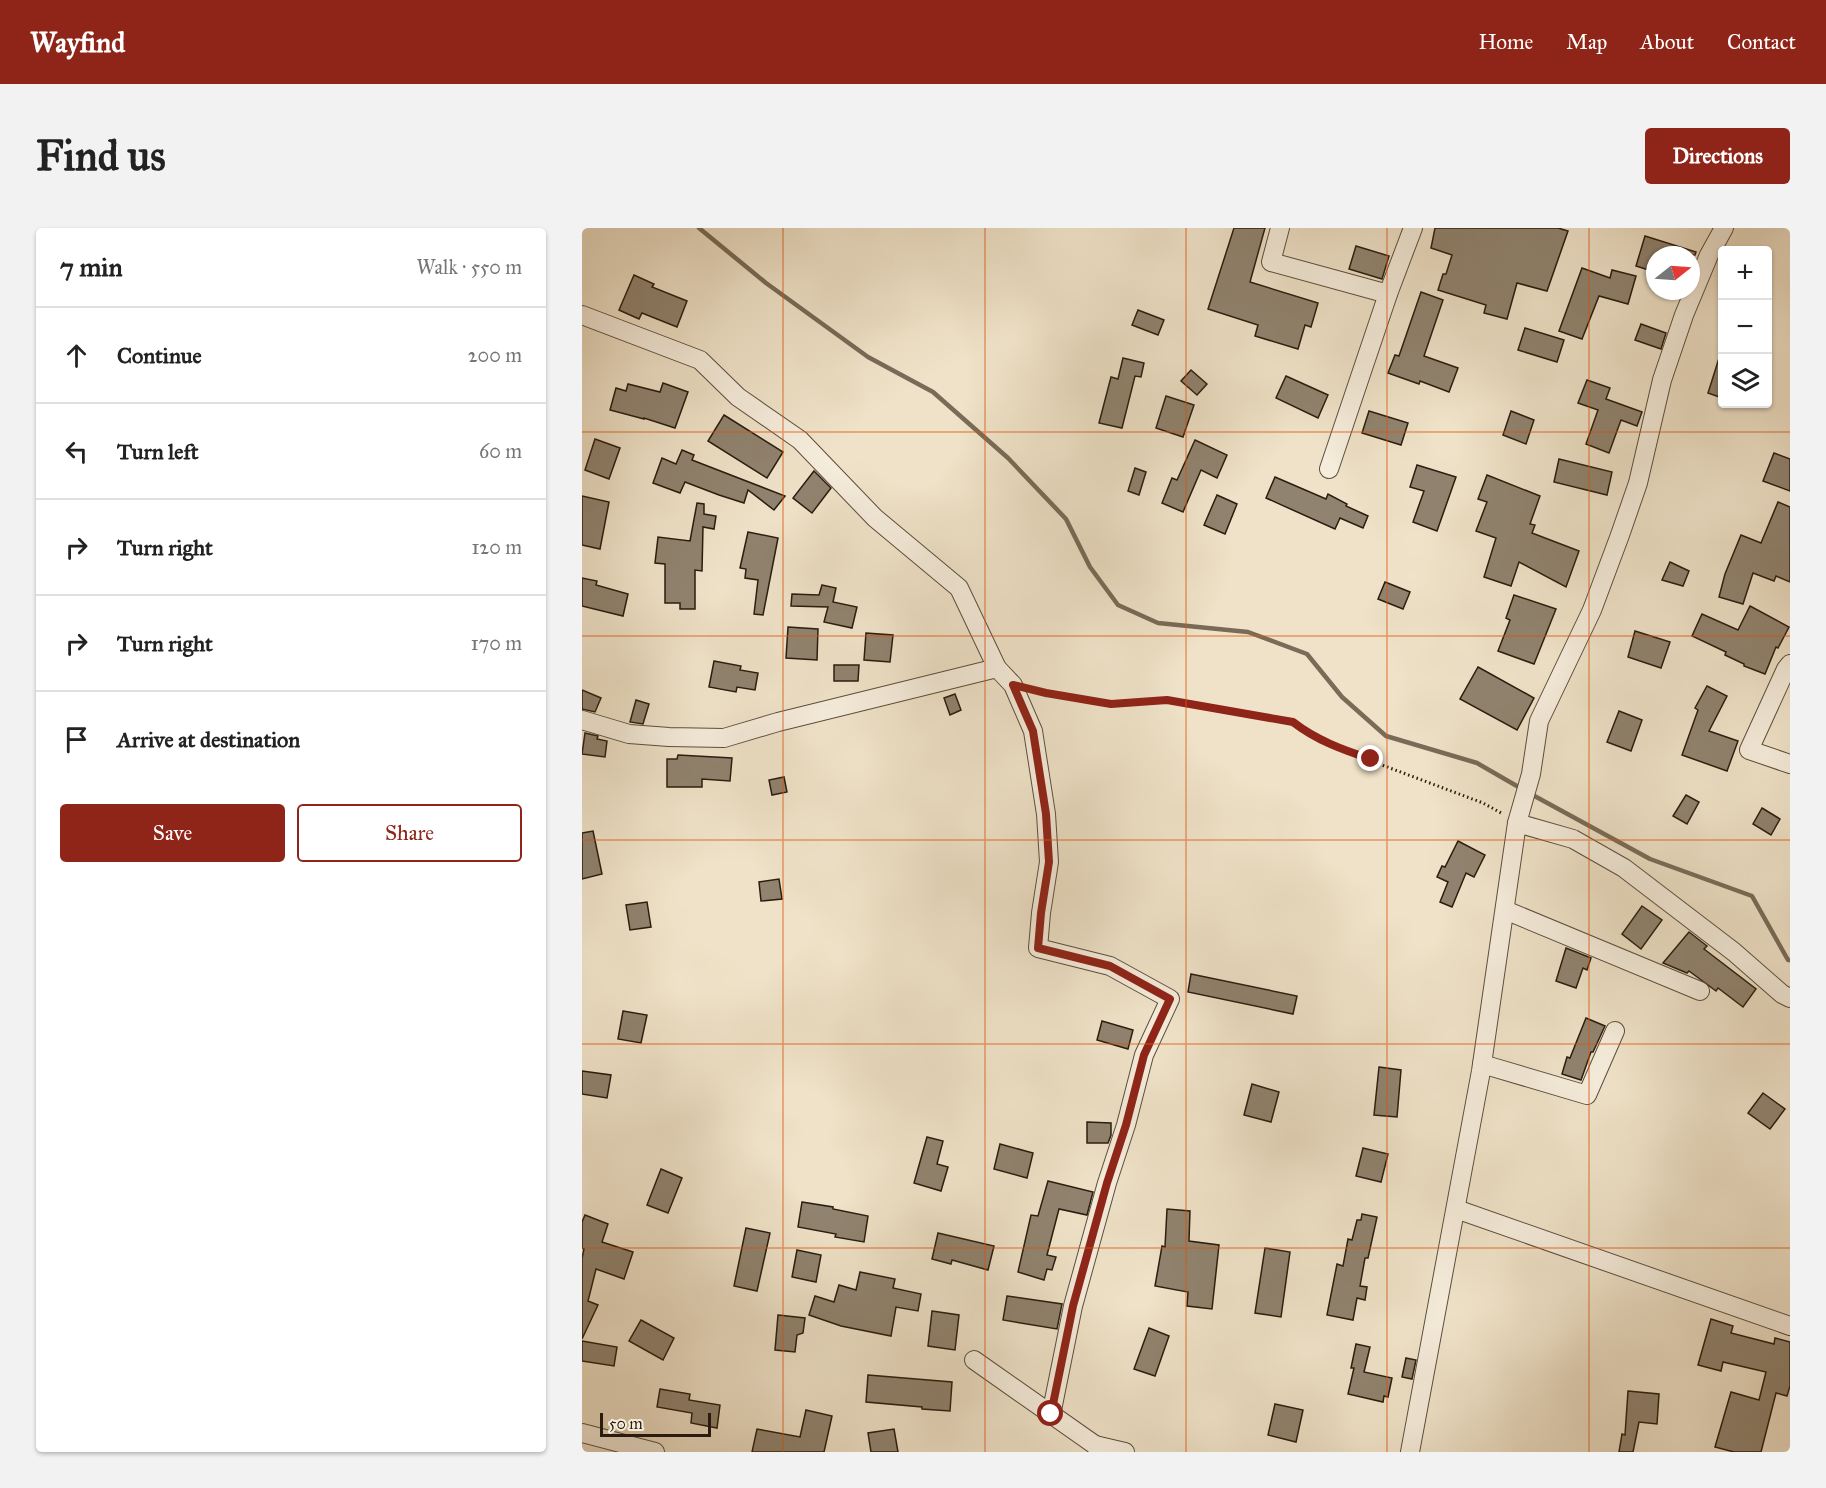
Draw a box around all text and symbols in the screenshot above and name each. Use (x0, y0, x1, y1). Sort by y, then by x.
text: Wayfind (30, 25, 125, 60)
text: Home (1478, 29, 1533, 55)
text: Map (1566, 29, 1607, 55)
text: About (1640, 29, 1694, 55)
text: Contact (1727, 29, 1796, 55)
button: Directions (1645, 128, 1790, 184)
text: Find us (36, 130, 166, 182)
north arrow (1646, 246, 1700, 300)
map controls (1718, 246, 1772, 408)
button: + (1718, 246, 1772, 300)
text: 7 min (60, 251, 123, 283)
text: Walk · 550 m (417, 255, 522, 279)
button: − (1718, 300, 1772, 354)
icon: ahead (60, 339, 93, 372)
text: Continue (117, 342, 202, 369)
text: 200 m (468, 343, 522, 367)
button: layers (1718, 354, 1772, 408)
icon: left (60, 435, 93, 468)
text: Turn left (117, 438, 199, 465)
text: 60 m (479, 439, 522, 463)
icon: right (60, 531, 93, 564)
text: Turn right (117, 534, 213, 561)
text: 120 m (471, 535, 522, 559)
icon: right (60, 627, 93, 660)
text: Turn right (117, 630, 213, 657)
text: 170 m (471, 631, 522, 655)
icon: arrive (60, 723, 93, 756)
text: Arrive at destination (117, 726, 300, 753)
route end (1357, 745, 1383, 771)
button: Save (60, 804, 285, 862)
button: Share (297, 804, 522, 862)
route start (1037, 1400, 1063, 1426)
scale bar (600, 1410, 711, 1438)
text: 50 m (609, 1414, 643, 1433)

